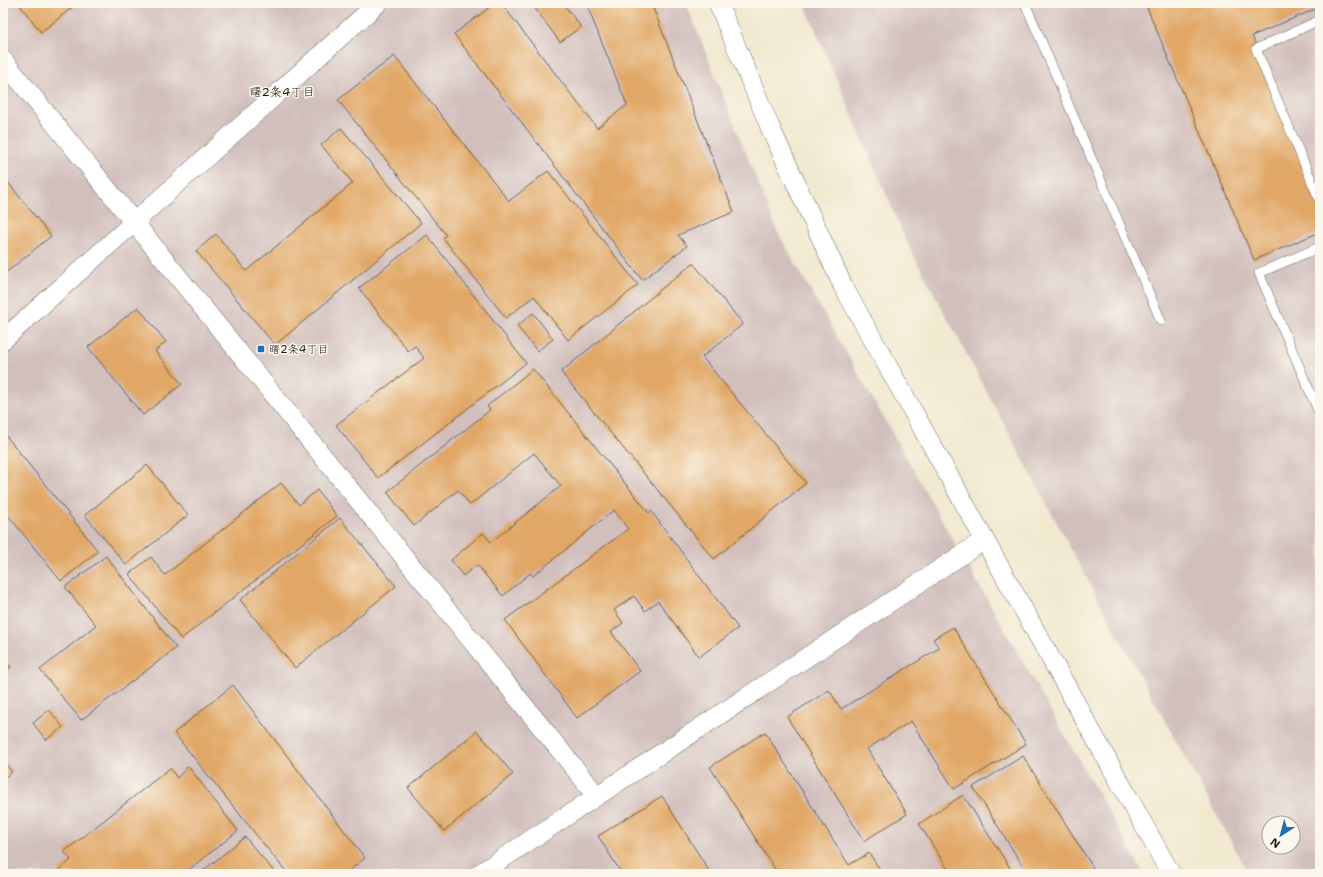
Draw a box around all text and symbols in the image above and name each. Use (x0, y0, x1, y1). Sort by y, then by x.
district label: 曙2条4丁目 (250, 84, 314, 100)
place label: 曙2条4丁目 (269, 342, 328, 357)
marker: 曙2条4丁目 (256, 344, 266, 354)
north arrow (1261, 815, 1301, 855)
text: N (1267, 834, 1283, 851)

